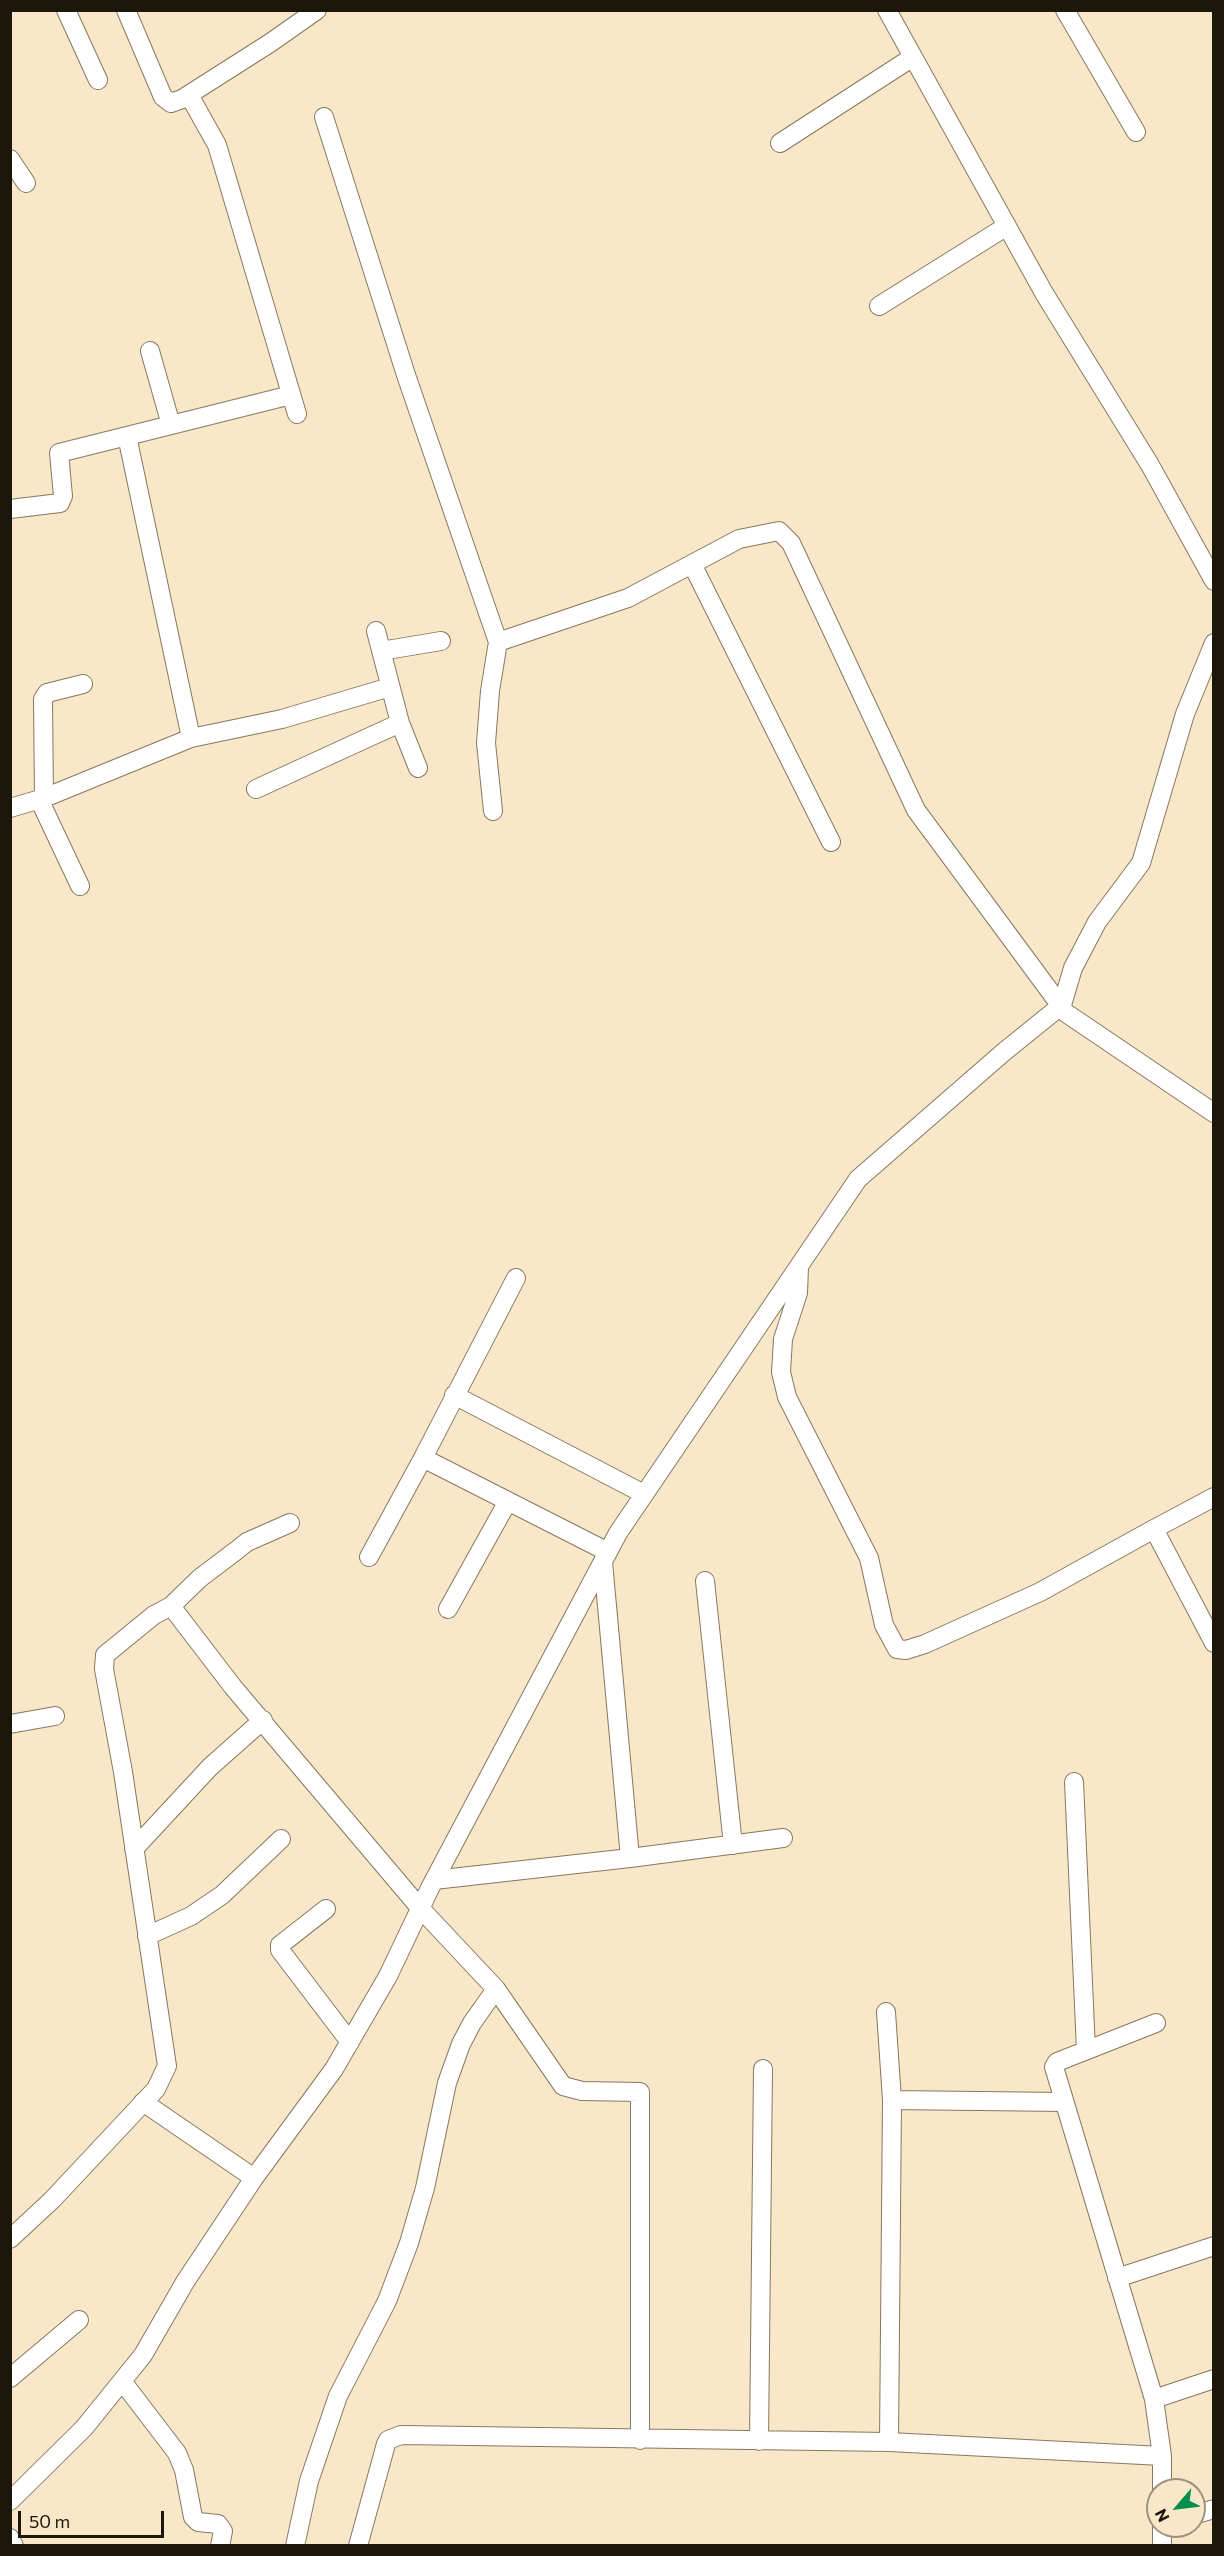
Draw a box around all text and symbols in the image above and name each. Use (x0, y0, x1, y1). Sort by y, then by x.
north arrow (1146, 2478, 1206, 2538)
scale bar (21, 2499, 166, 2537)
text: N (1150, 2506, 1173, 2526)
text: 50 m (29, 2510, 70, 2532)

